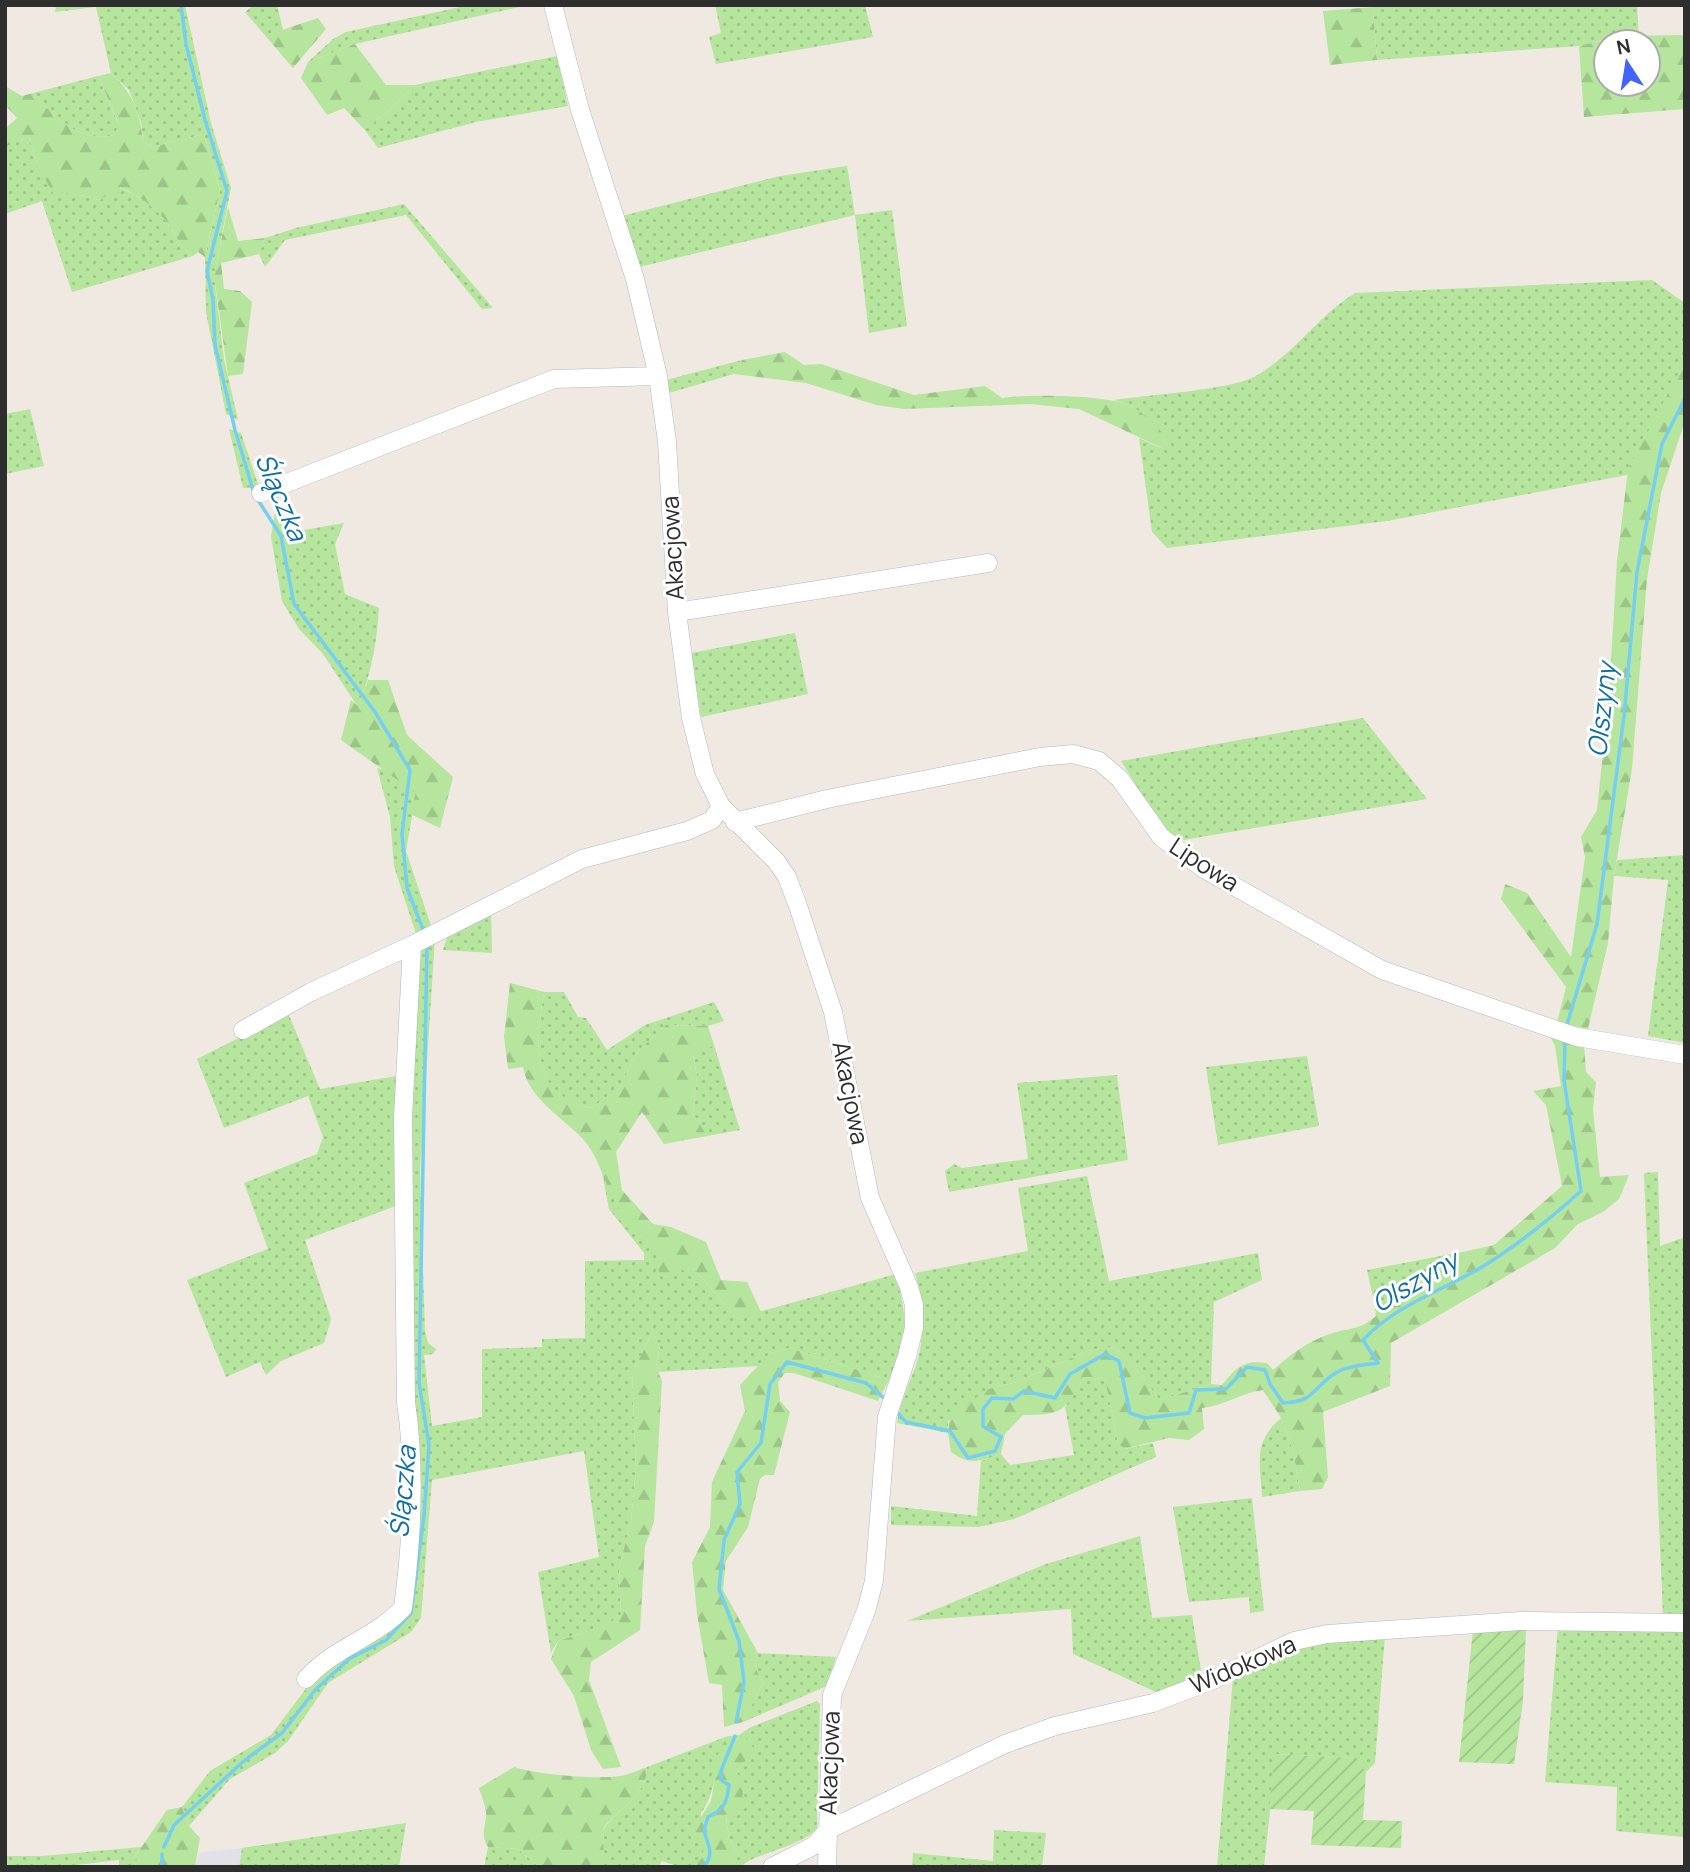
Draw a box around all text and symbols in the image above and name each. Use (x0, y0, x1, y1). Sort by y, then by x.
north arrow (1592, 28, 1662, 98)
text: N (1614, 32, 1633, 61)
water label: Ślączka (247, 447, 317, 547)
street label: Akacjowa (652, 495, 691, 601)
water label: Olszyny (1578, 658, 1624, 759)
street label: Lipowa (1164, 829, 1246, 899)
street label: Akacjowa (825, 1038, 878, 1147)
water label: Olszyny (1365, 1240, 1467, 1320)
water label: Ślączka (380, 1443, 424, 1539)
street label: Widokowa (1184, 1626, 1301, 1701)
street label: Akacjowa (810, 1710, 847, 1816)

